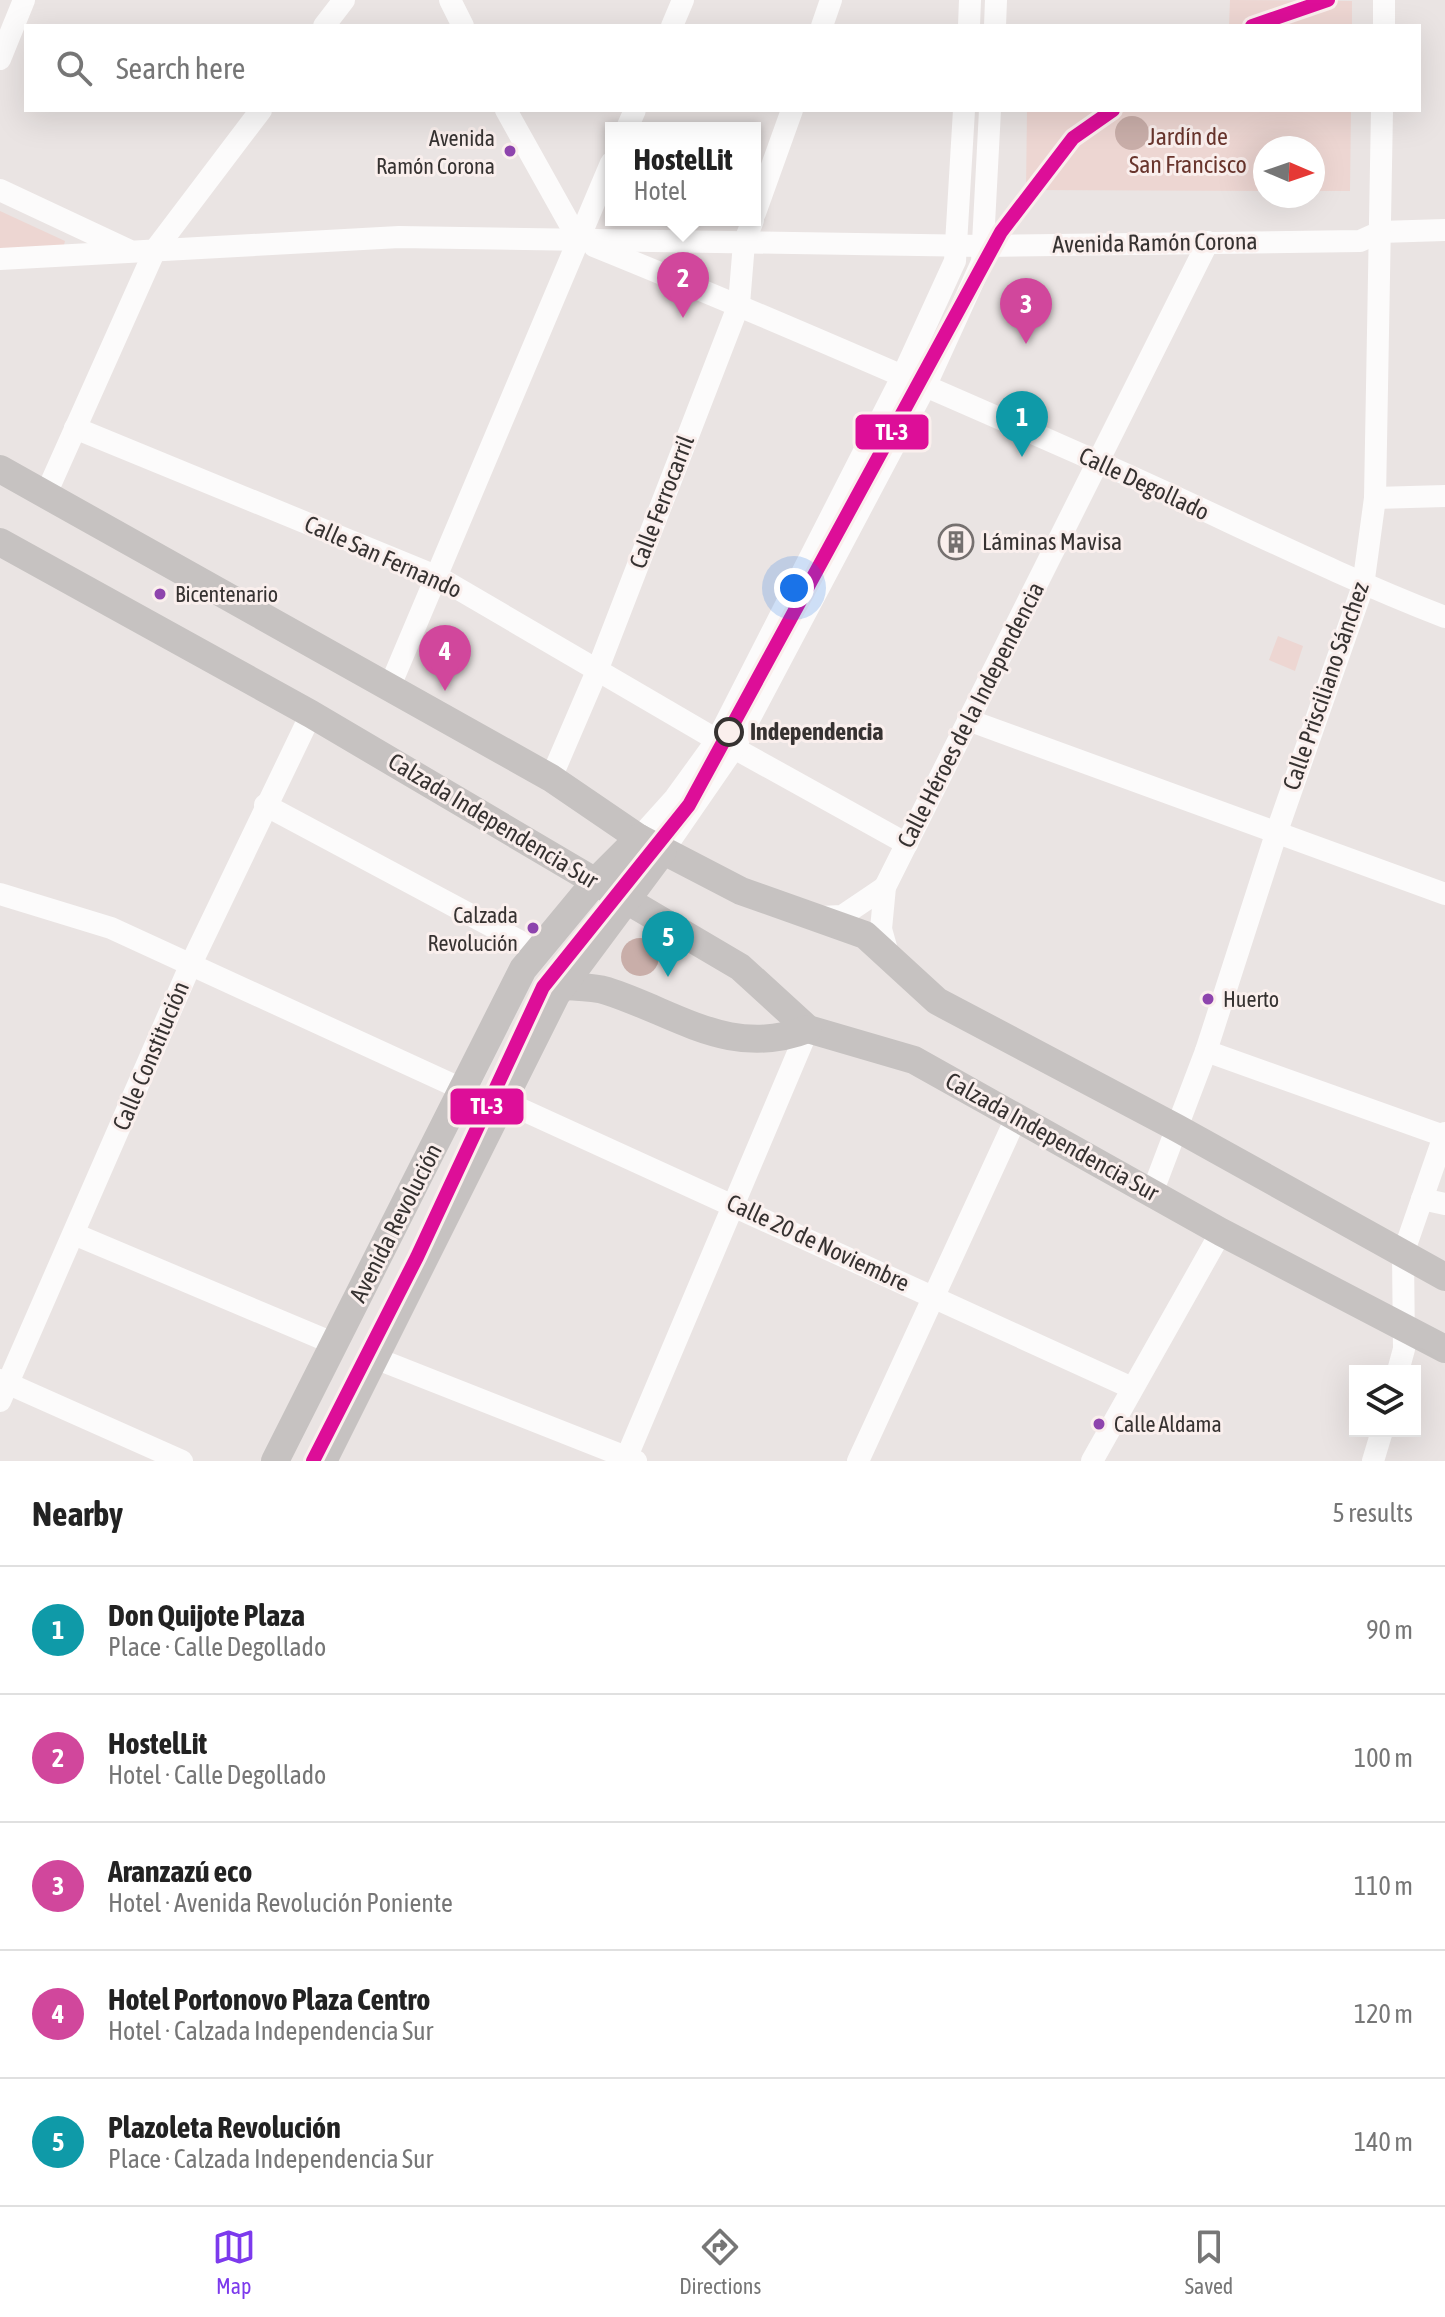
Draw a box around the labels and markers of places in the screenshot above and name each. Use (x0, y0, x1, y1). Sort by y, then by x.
place label: Avenida Ramón Corona (376, 125, 495, 179)
marker: Avenida Ramón Corona (502, 143, 518, 159)
pin: 2 (657, 252, 709, 318)
pin: 3 (1000, 278, 1052, 344)
pin: 1 (996, 391, 1048, 457)
building icon: Láminas Mavisa (937, 523, 975, 561)
place label: Láminas Mavisa (982, 528, 1122, 555)
place label: Bicentenario (175, 581, 278, 607)
marker: Bicentenario (152, 586, 168, 602)
pin: 4 (419, 625, 471, 691)
marker: Independencia (715, 718, 743, 746)
place label: Independencia (750, 718, 883, 745)
place label: Calzada Revolución (427, 902, 518, 956)
pin: 5 (642, 911, 694, 977)
marker: Calzada Revolución (525, 920, 541, 936)
place label: Huerto (1223, 986, 1279, 1012)
marker: Huerto (1200, 991, 1216, 1007)
place label: Calle Aldama (1114, 1411, 1222, 1437)
marker: Calle Aldama (1091, 1416, 1107, 1432)

